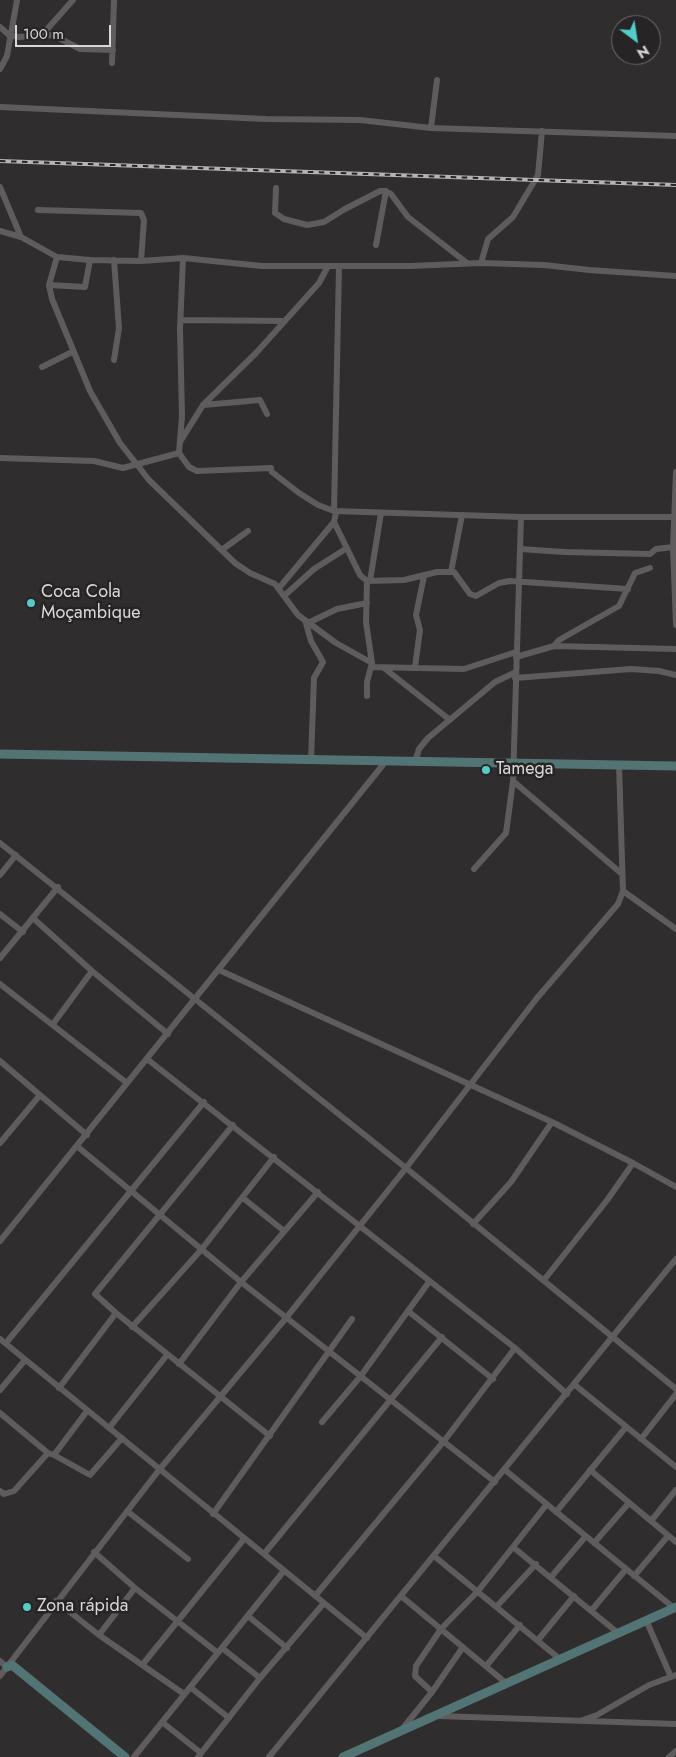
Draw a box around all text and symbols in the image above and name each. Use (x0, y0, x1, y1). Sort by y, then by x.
scale bar (18, 15, 114, 47)
north arrow (611, 15, 661, 65)
text: 100 m (23, 23, 64, 45)
text: N (633, 41, 653, 63)
place label: Coca Cola Moçambique (41, 582, 141, 624)
marker: Coca Cola Moçambique (25, 597, 37, 609)
place label: Tamega (496, 759, 553, 781)
marker: Tamega (480, 764, 492, 776)
place label: Zona rápida (37, 1596, 128, 1618)
marker: Zona rápida (21, 1601, 33, 1613)

